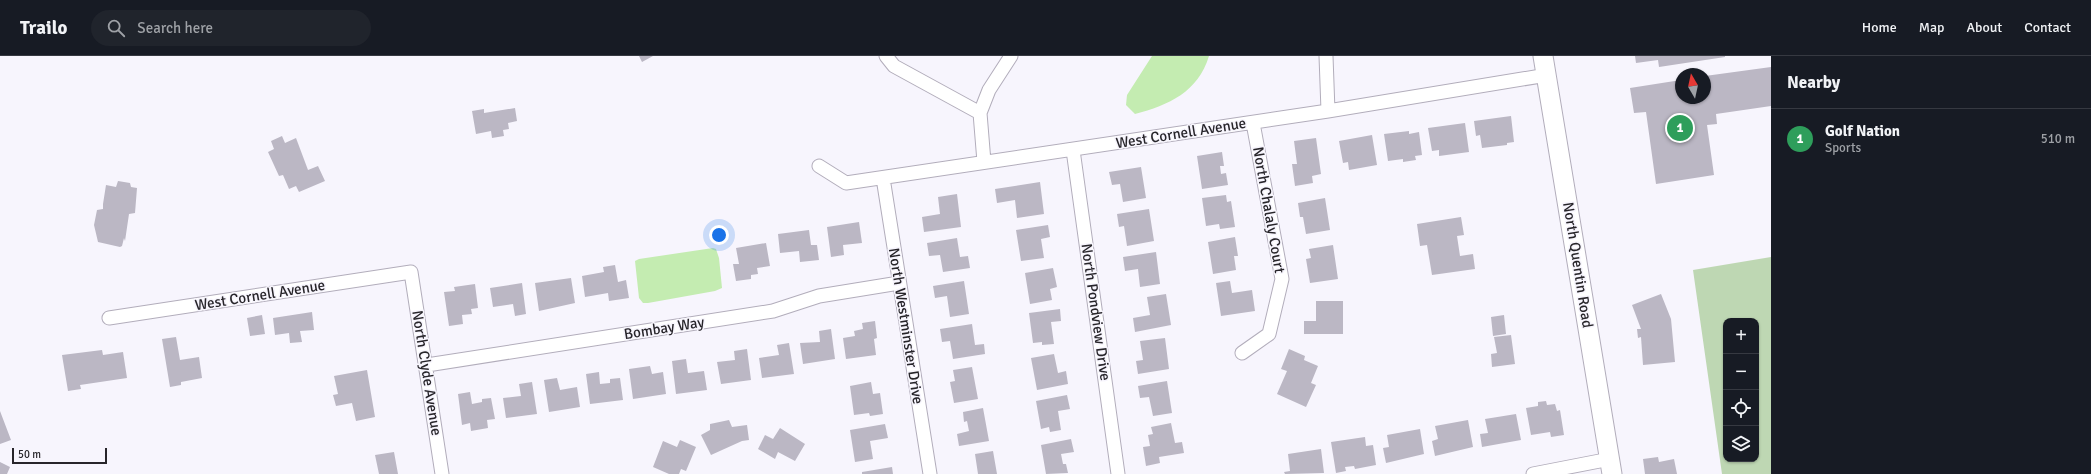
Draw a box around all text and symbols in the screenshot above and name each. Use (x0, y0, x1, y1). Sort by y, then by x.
search box (91, 10, 371, 46)
text: Trailo (20, 16, 67, 40)
icon: search (105, 17, 127, 39)
text: Search here (137, 19, 213, 37)
text: Home (1862, 19, 1897, 36)
text: Map (1919, 19, 1944, 36)
text: About (1966, 19, 2002, 36)
text: Contact (2024, 19, 2071, 36)
north arrow (1675, 68, 1711, 104)
text: Nearby (1787, 72, 1840, 93)
pin: 1 (1667, 113, 1693, 143)
street label: West Cornell Avenue (1115, 114, 1247, 152)
text: Golf Nation (1825, 122, 1900, 140)
text: 1 (1796, 131, 1804, 147)
text: 510 m (2041, 131, 2075, 147)
text: Sports (1825, 140, 1861, 156)
street label: North Chalaly Court (1249, 145, 1289, 275)
street label: North Quentin Road (1559, 201, 1597, 329)
your location (709, 225, 729, 245)
street label: North Pondview Drive (1077, 242, 1115, 382)
street label: North Westminster Drive (885, 247, 927, 405)
street label: West Cornell Avenue (194, 276, 326, 314)
street label: North Clyde Avenue (408, 309, 446, 437)
street label: Bombay Way (623, 313, 705, 343)
map controls (1723, 318, 1759, 462)
button: + (1723, 318, 1759, 354)
button: − (1723, 354, 1759, 390)
button: locate (1723, 390, 1759, 426)
button: layers (1723, 426, 1759, 462)
scale bar (12, 446, 107, 465)
text: 50 m (18, 448, 41, 461)

